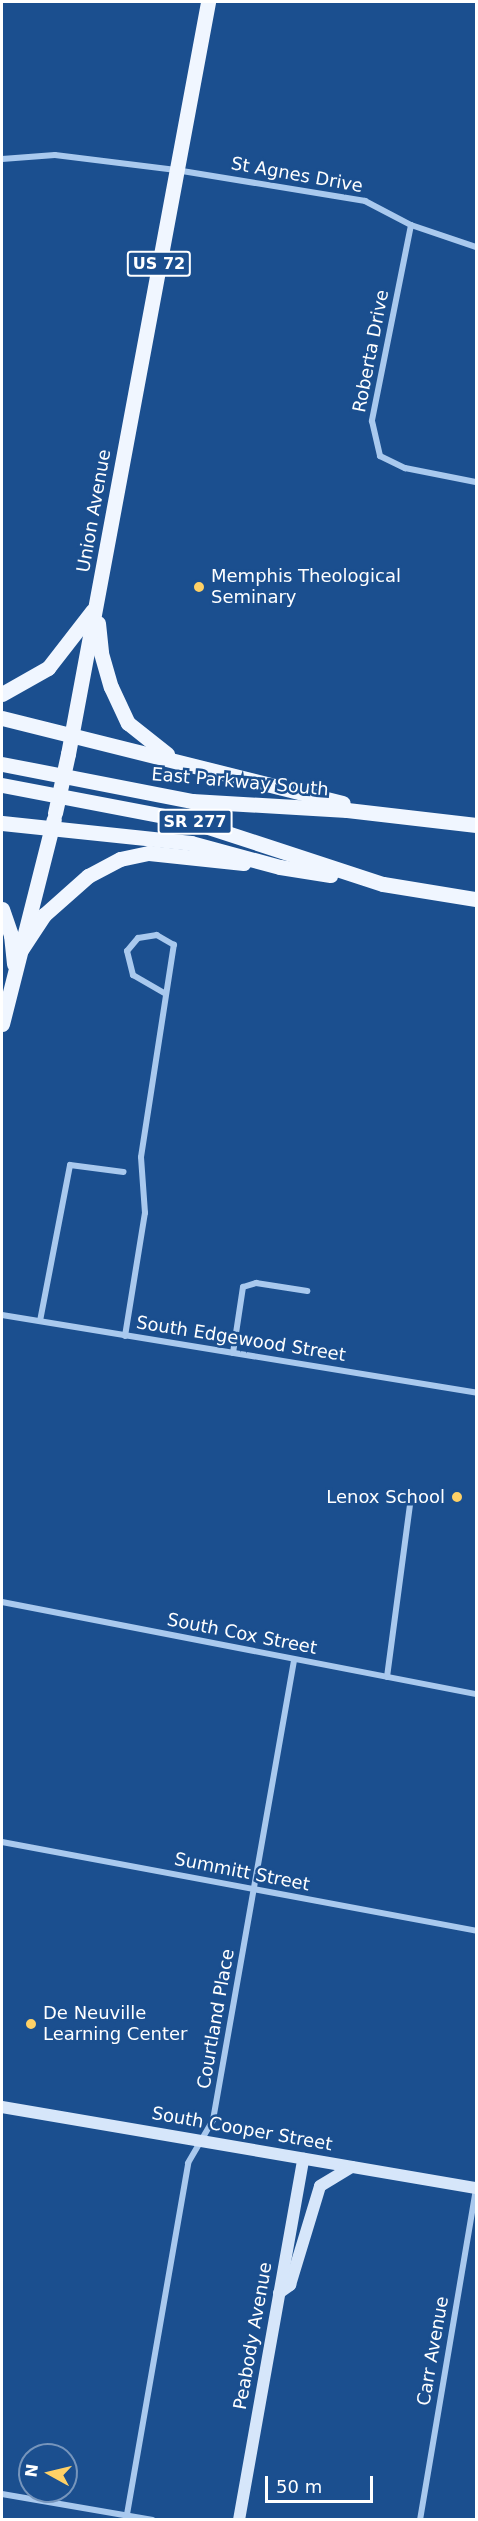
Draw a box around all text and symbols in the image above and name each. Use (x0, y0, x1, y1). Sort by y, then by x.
street label: St Agnes Drive (229, 153, 365, 197)
road number: US 72 (126, 251, 192, 277)
street label: Roberta Drive (349, 288, 393, 414)
street label: Union Avenue (73, 448, 115, 574)
place label: Memphis Theological Seminary (211, 566, 401, 608)
marker: Memphis Theological Seminary (192, 580, 206, 594)
street label: East Parkway South (150, 763, 330, 801)
road number: SR 277 (158, 809, 232, 835)
street label: South Edgewood Street (135, 1312, 347, 1366)
place label: Lenox School (326, 1486, 445, 1508)
marker: Lenox School (450, 1490, 464, 1504)
street label: South Cox Street (165, 1609, 319, 1659)
street label: Summitt Street (172, 1848, 312, 1896)
street label: Courtland Place (193, 1947, 239, 2091)
place label: De Neuville Learning Center (43, 2003, 187, 2046)
marker: De Neuville Learning Center (24, 2017, 38, 2031)
street label: South Cooper Street (150, 2102, 334, 2156)
street label: Peabody Avenue (229, 2261, 277, 2411)
street label: Carr Avenue (413, 2295, 453, 2407)
north arrow (18, 2443, 78, 2503)
text: N (21, 2463, 42, 2479)
scale bar (268, 2464, 376, 2502)
text: 50 m (276, 2476, 322, 2497)

